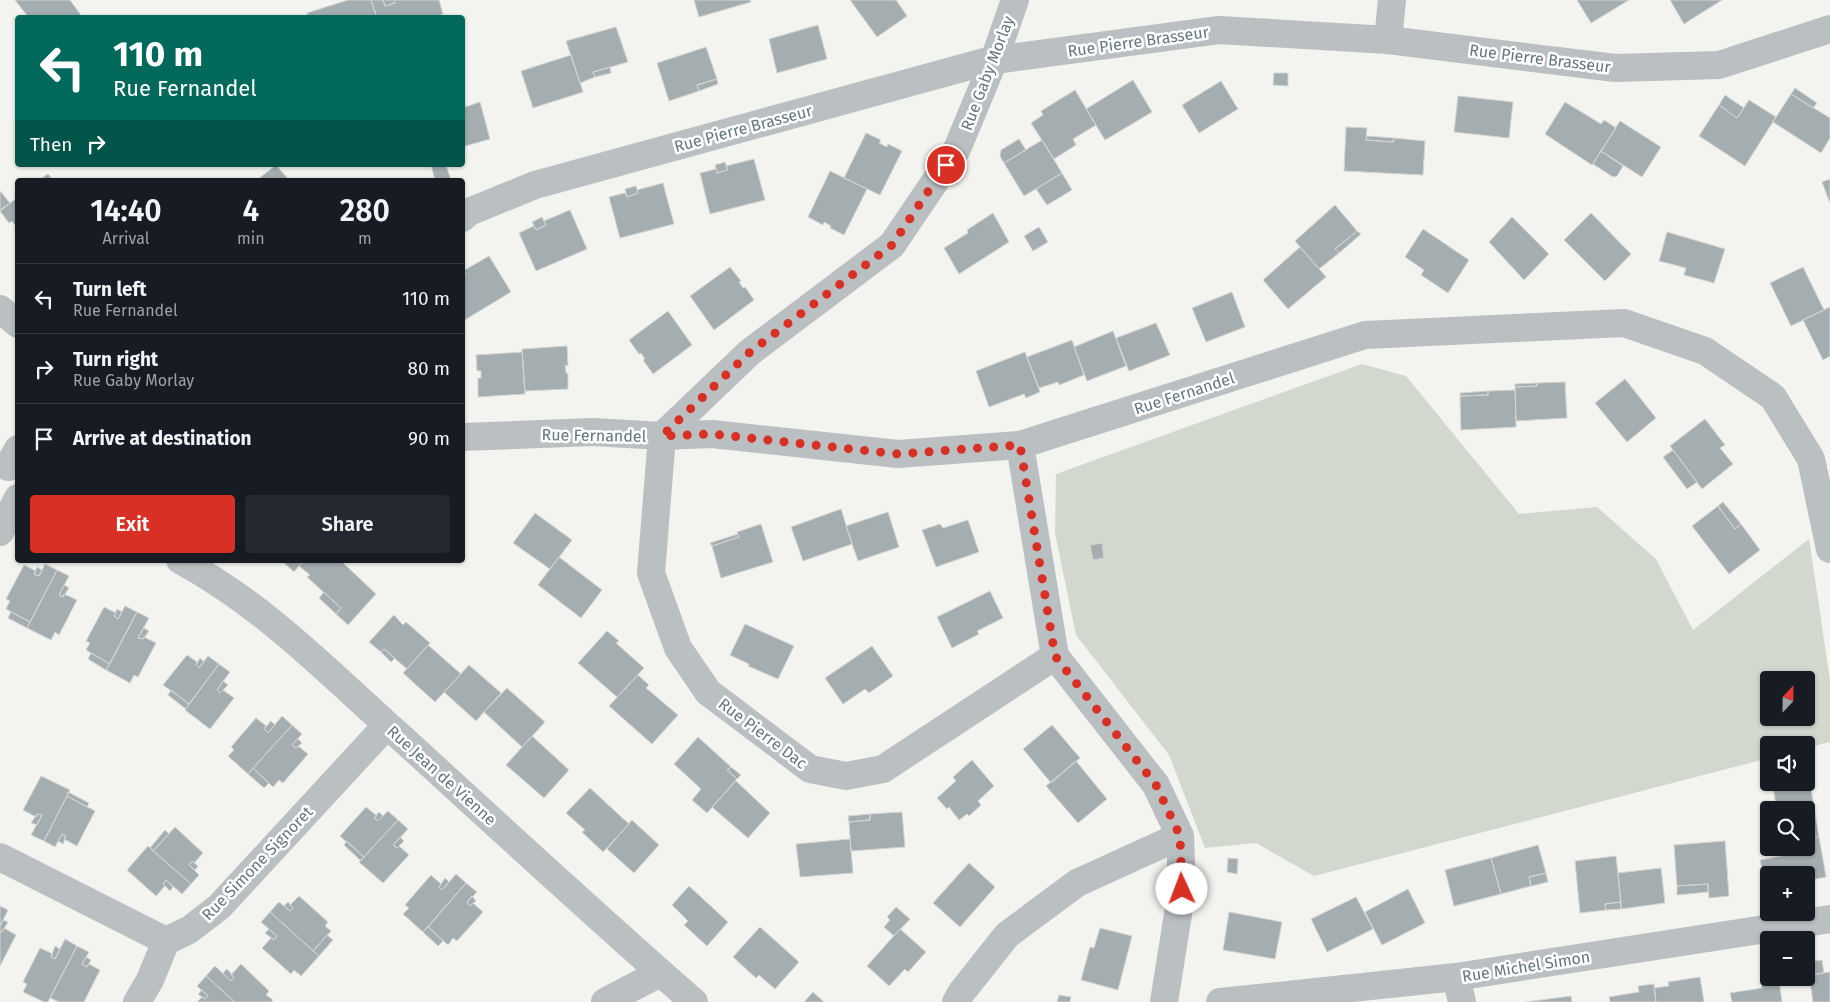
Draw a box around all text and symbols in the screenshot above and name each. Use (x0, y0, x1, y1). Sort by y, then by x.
street label: Rue Gaby Morlay (957, 13, 1018, 133)
street label: Rue Pierre Brasseur (1066, 22, 1211, 61)
text: 110 m (113, 33, 203, 75)
icon: left (30, 35, 95, 100)
street label: Rue Pierre Brasseur (1468, 40, 1612, 77)
text: Rue Fernandel (113, 75, 257, 102)
street label: Rue Pierre Brasseur (672, 101, 815, 156)
icon: right (82, 130, 110, 158)
text: Then (30, 133, 72, 156)
pin (925, 144, 967, 186)
icon: arrive (932, 151, 960, 179)
text: 14:40 (90, 193, 162, 229)
text: 4 (242, 193, 259, 229)
text: 280 (340, 193, 390, 229)
text: Arrival (103, 229, 149, 248)
text: min (237, 229, 265, 248)
text: m (358, 229, 372, 248)
text: Turn left (73, 278, 147, 301)
icon: left (30, 285, 58, 313)
text: 110 m (402, 287, 450, 310)
text: Rue Fernandel (73, 301, 178, 320)
text: Turn right (73, 348, 158, 371)
icon: right (30, 355, 58, 383)
text: 80 m (408, 357, 450, 380)
street label: Rue Fernandel (1131, 368, 1237, 419)
text: Rue Gaby Morlay (73, 371, 194, 390)
icon: arrive (30, 425, 58, 453)
street label: Rue Fernandel (542, 425, 647, 446)
text: Arrive at destination (73, 427, 252, 450)
text: 90 m (408, 427, 450, 450)
button: Exit (30, 495, 235, 553)
button: Share (245, 495, 450, 553)
north arrow (1760, 671, 1815, 726)
map controls (1760, 671, 1815, 986)
street label: Rue Pierre Dac (715, 694, 811, 773)
street label: Rue Jean de Vienne (383, 722, 500, 829)
button: sound (1760, 736, 1815, 791)
button: search (1760, 801, 1815, 856)
street label: Rue Simone Signoret (198, 802, 317, 924)
position arrow (1155, 862, 1207, 914)
button: + (1760, 866, 1815, 921)
button: − (1760, 931, 1815, 986)
street label: Rue Michel Simon (1461, 947, 1591, 986)

